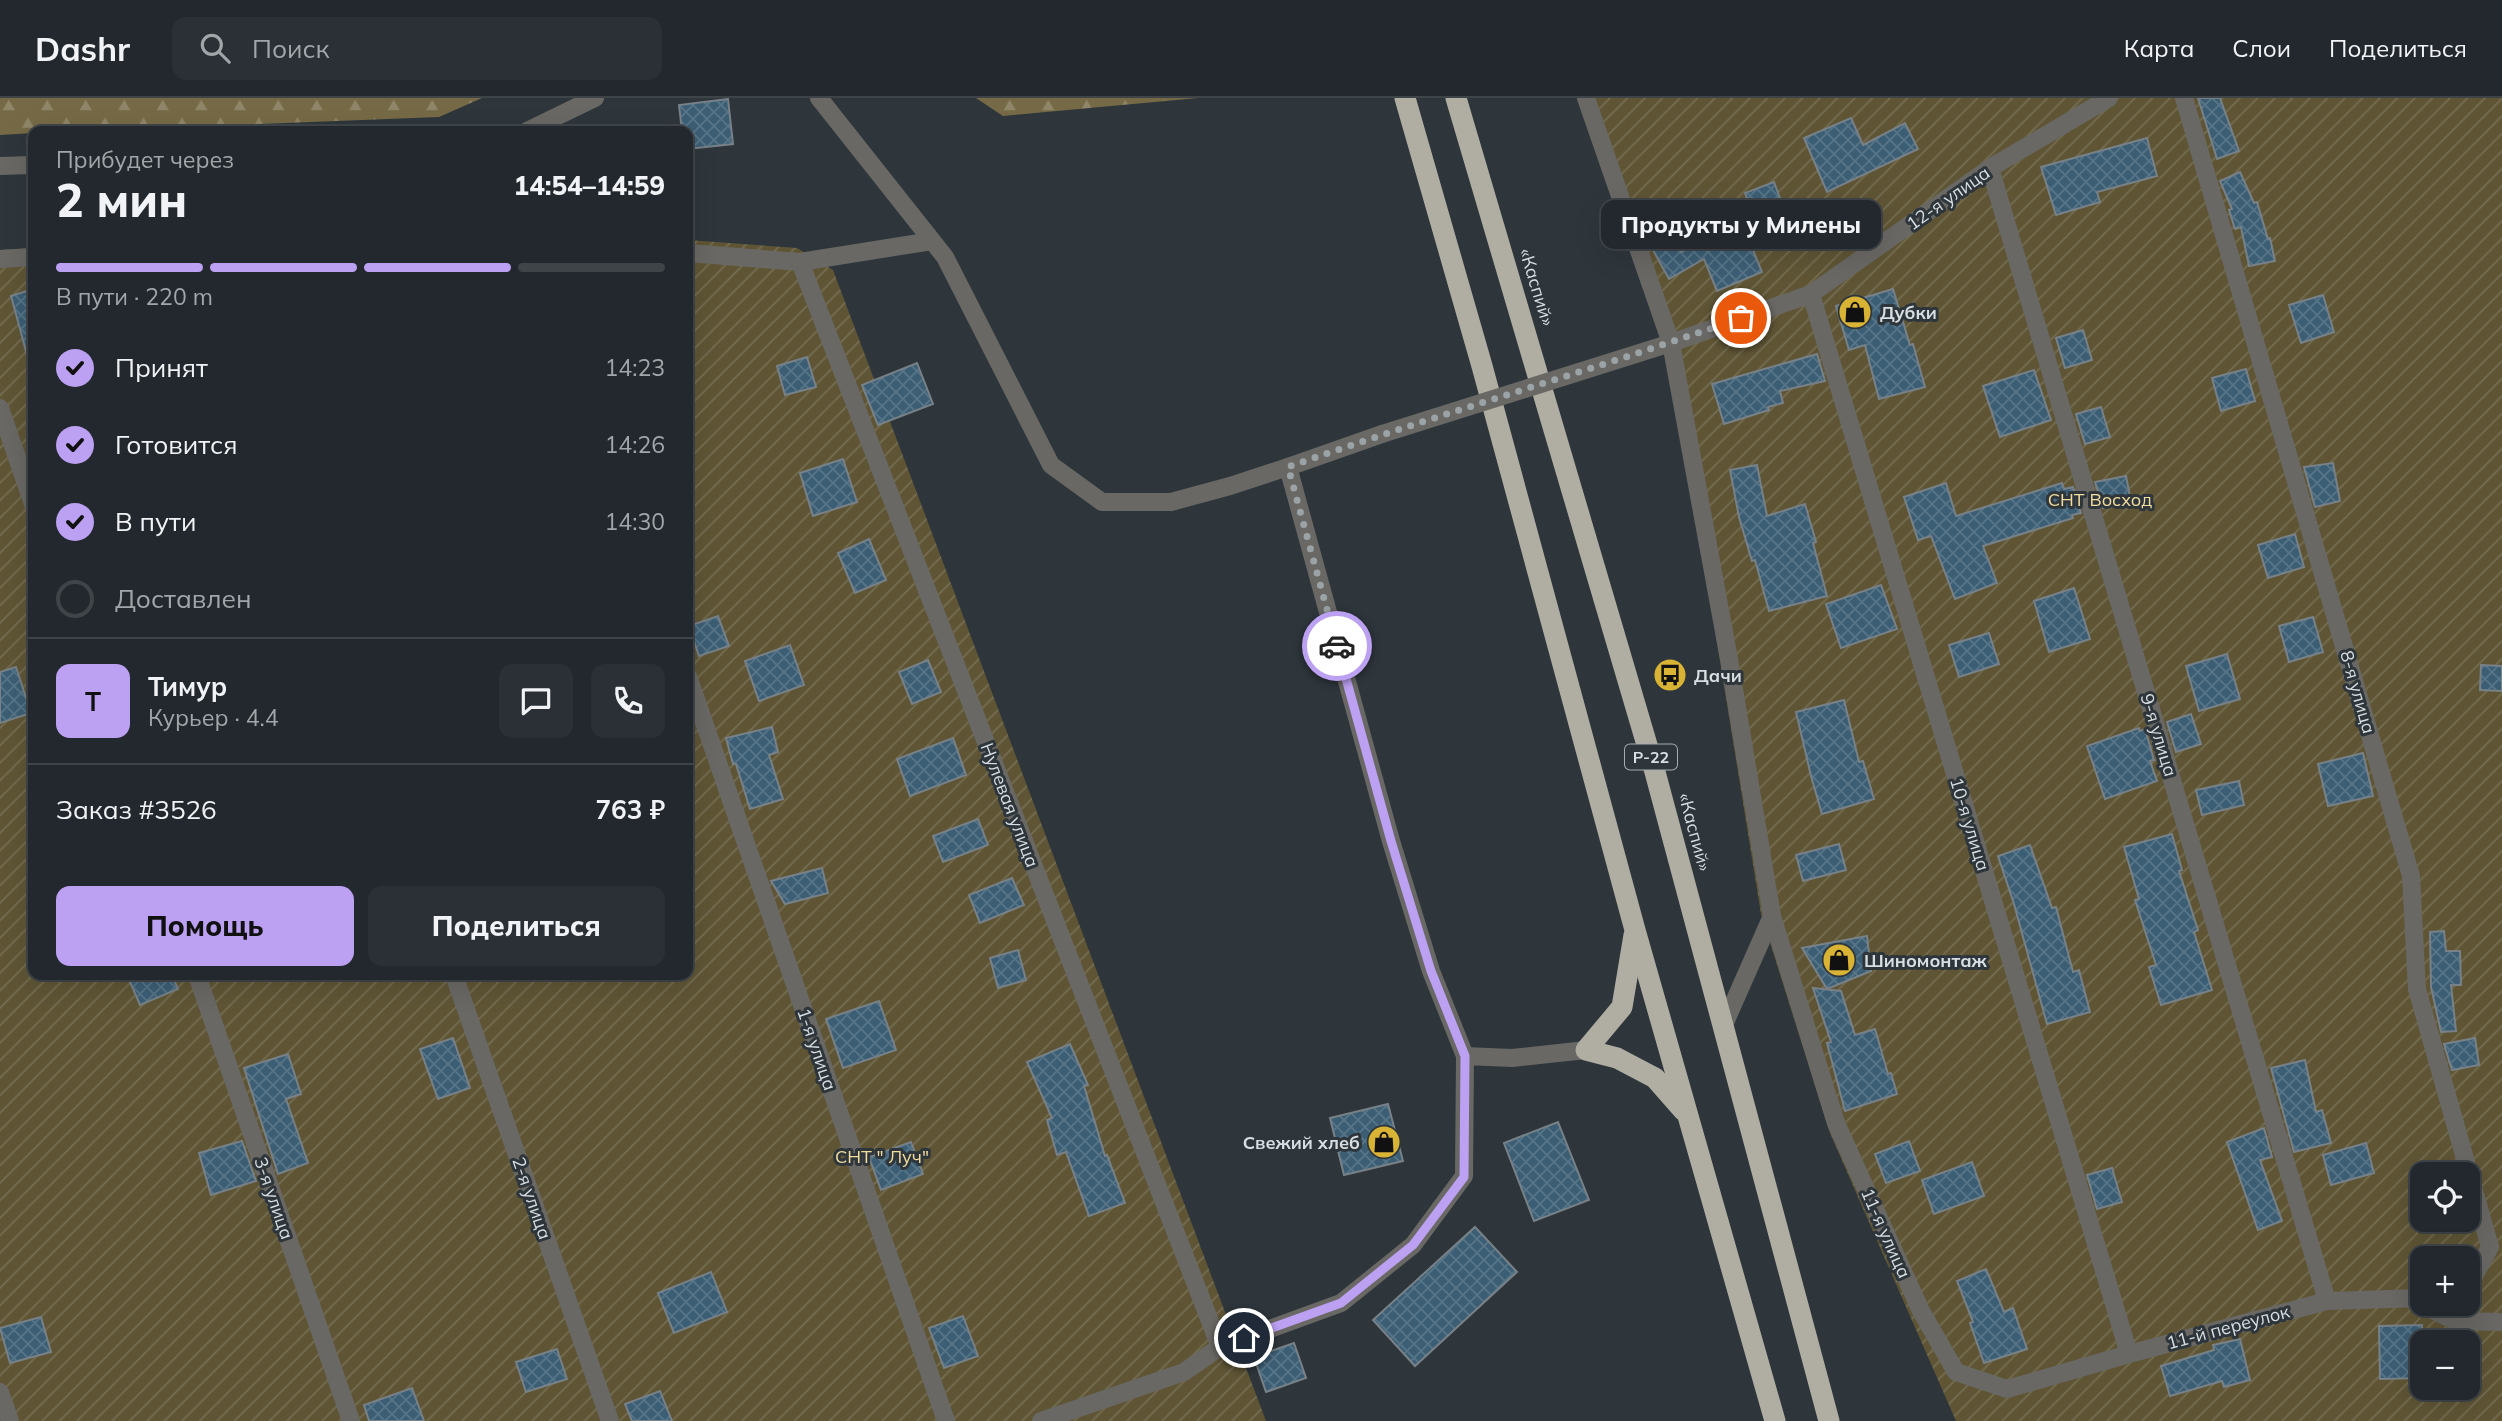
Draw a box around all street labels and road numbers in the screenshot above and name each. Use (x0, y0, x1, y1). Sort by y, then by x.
street label: 12-я улица (1902, 161, 1994, 235)
street label: «Каспий» (1514, 245, 1560, 329)
street label: 8-я улица (2335, 648, 2381, 736)
street label: 9-я улица (2135, 691, 2183, 779)
street label: Нулевая улица (976, 739, 1044, 871)
road number: Р-22 (1625, 744, 1677, 770)
street label: 10-я улица (1945, 775, 1995, 873)
street label: «Каспий» (1674, 790, 1716, 874)
street label: 1-я улица (792, 1005, 842, 1093)
street label: 3-я улица (249, 1154, 299, 1242)
street label: 2-я улица (507, 1154, 557, 1242)
street label: 11-я улица (1856, 1184, 1916, 1282)
street label: 11-й переулок (2164, 1299, 2292, 1354)

